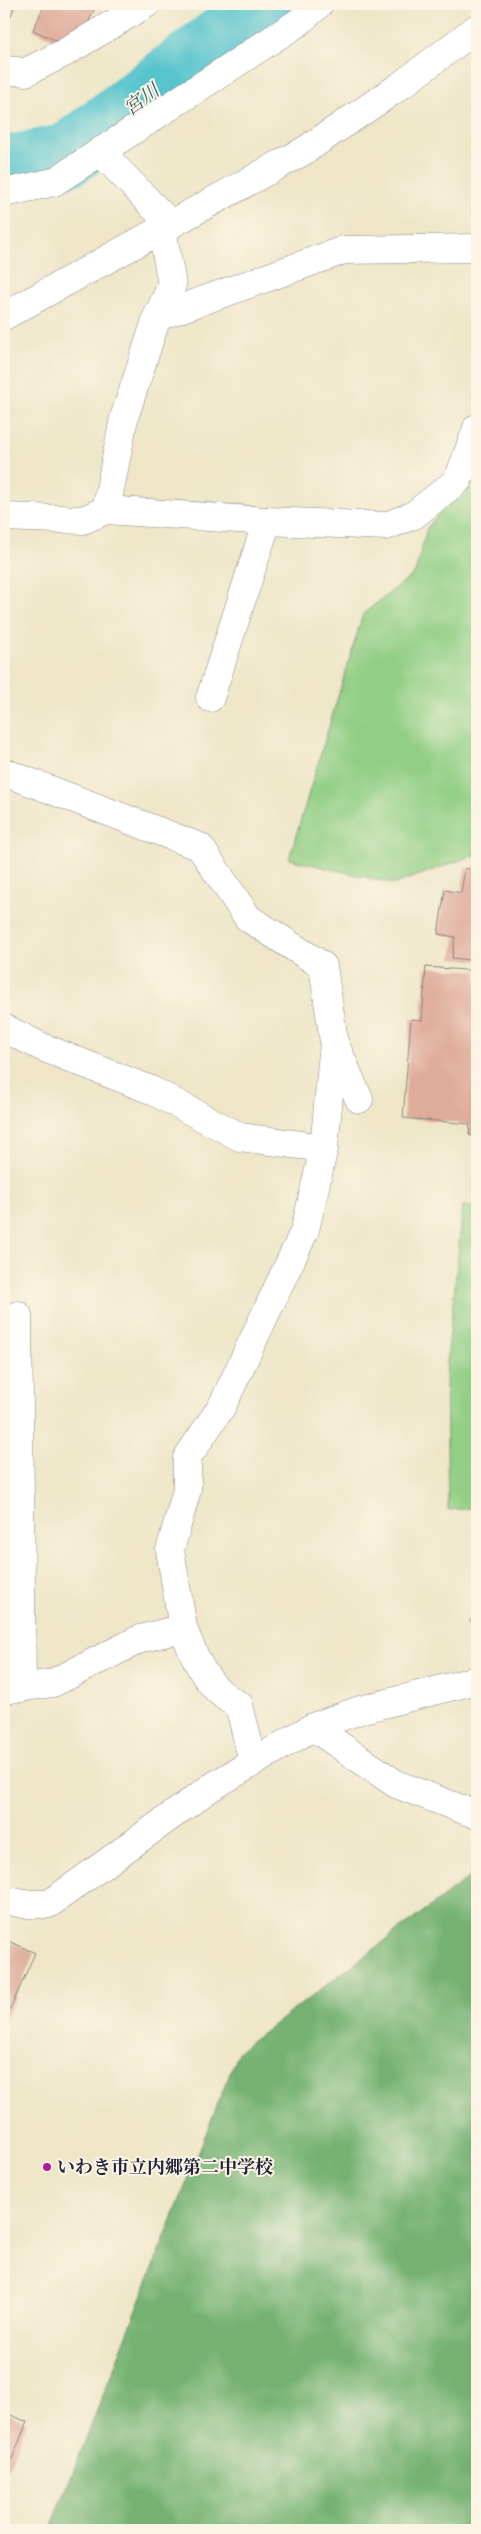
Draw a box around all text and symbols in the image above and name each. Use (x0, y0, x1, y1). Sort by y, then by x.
water label: 宮川 (119, 78, 165, 120)
place label: いわき市立内郷第二中学校 (57, 2156, 273, 2178)
marker: いわき市立内郷第二中学校 (41, 2161, 53, 2173)

